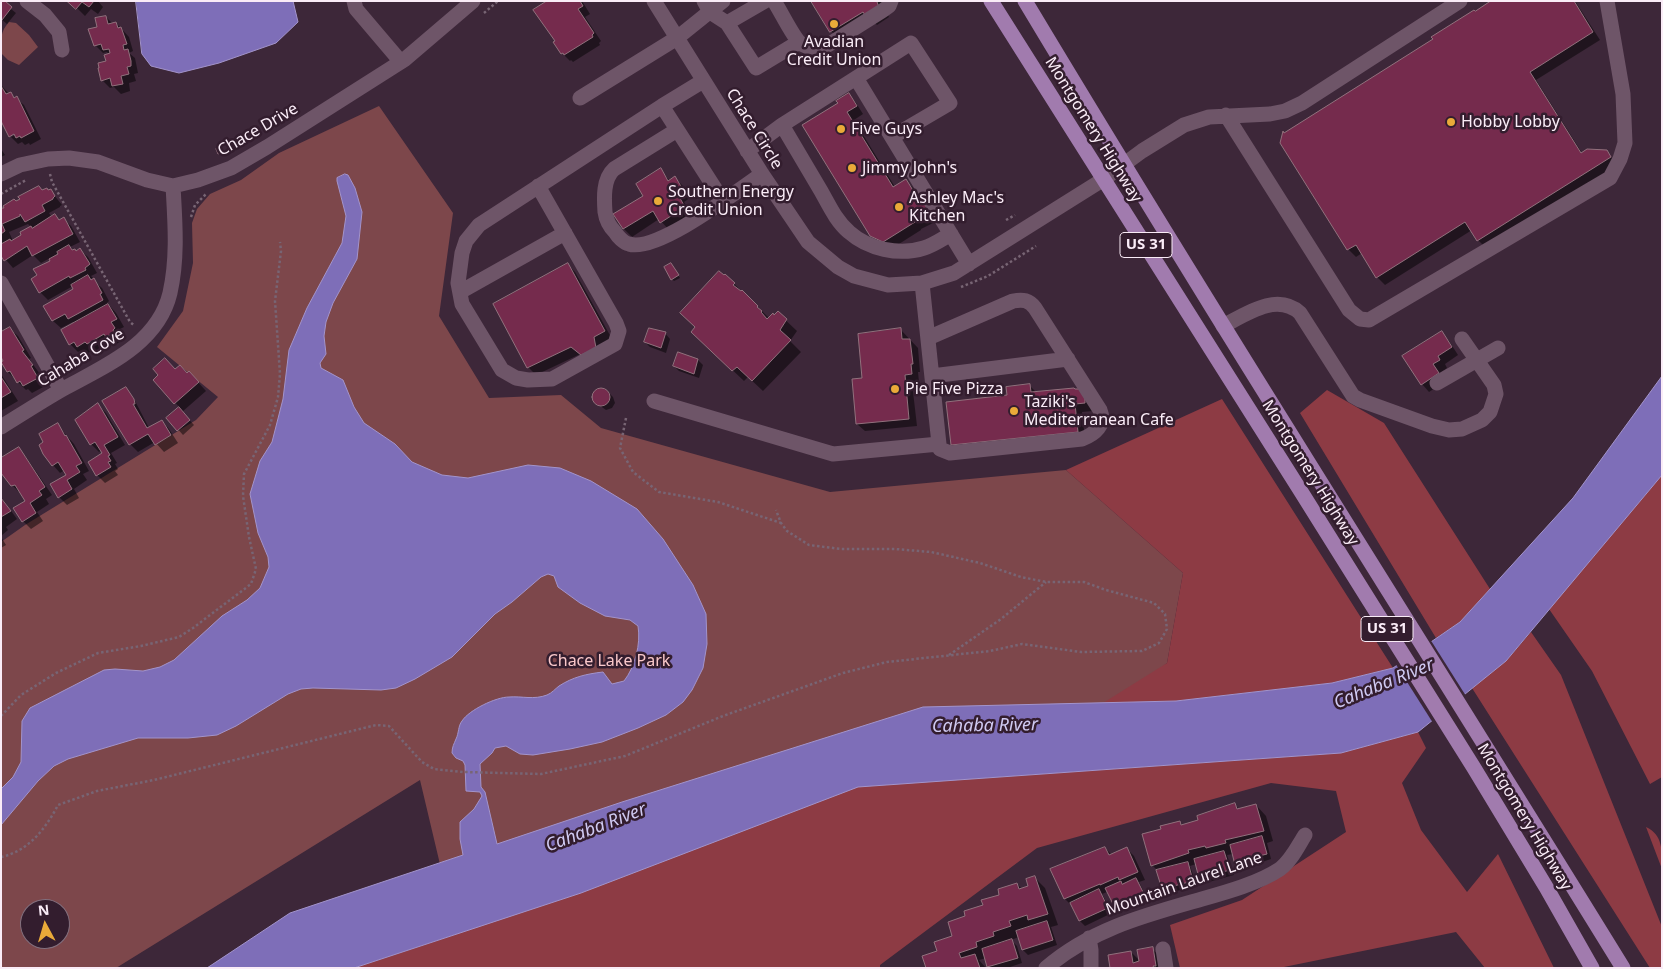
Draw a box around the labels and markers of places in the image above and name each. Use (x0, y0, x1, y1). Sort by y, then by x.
marker: Avadian Credit Union (828, 18, 840, 30)
place label: Avadian Credit Union (787, 32, 881, 70)
place label: Hobby Lobby (1461, 112, 1560, 132)
marker: Hobby Lobby (1445, 116, 1457, 128)
place label: Five Guys (851, 119, 922, 139)
marker: Five Guys (835, 123, 847, 135)
place label: Jimmy John's (862, 158, 957, 178)
marker: Jimmy John's (846, 162, 858, 174)
place label: Southern Energy Credit Union (668, 182, 794, 220)
place label: Ashley Mac's Kitchen (909, 188, 1004, 226)
marker: Southern Energy Credit Union (652, 195, 664, 207)
marker: Ashley Mac's Kitchen (893, 201, 905, 213)
place label: Pie Five Pizza (905, 379, 1004, 399)
marker: Pie Five Pizza (889, 383, 901, 395)
place label: Taziki's Mediterranean Cafe (1024, 392, 1174, 430)
marker: Taziki's Mediterranean Cafe (1008, 405, 1020, 417)

